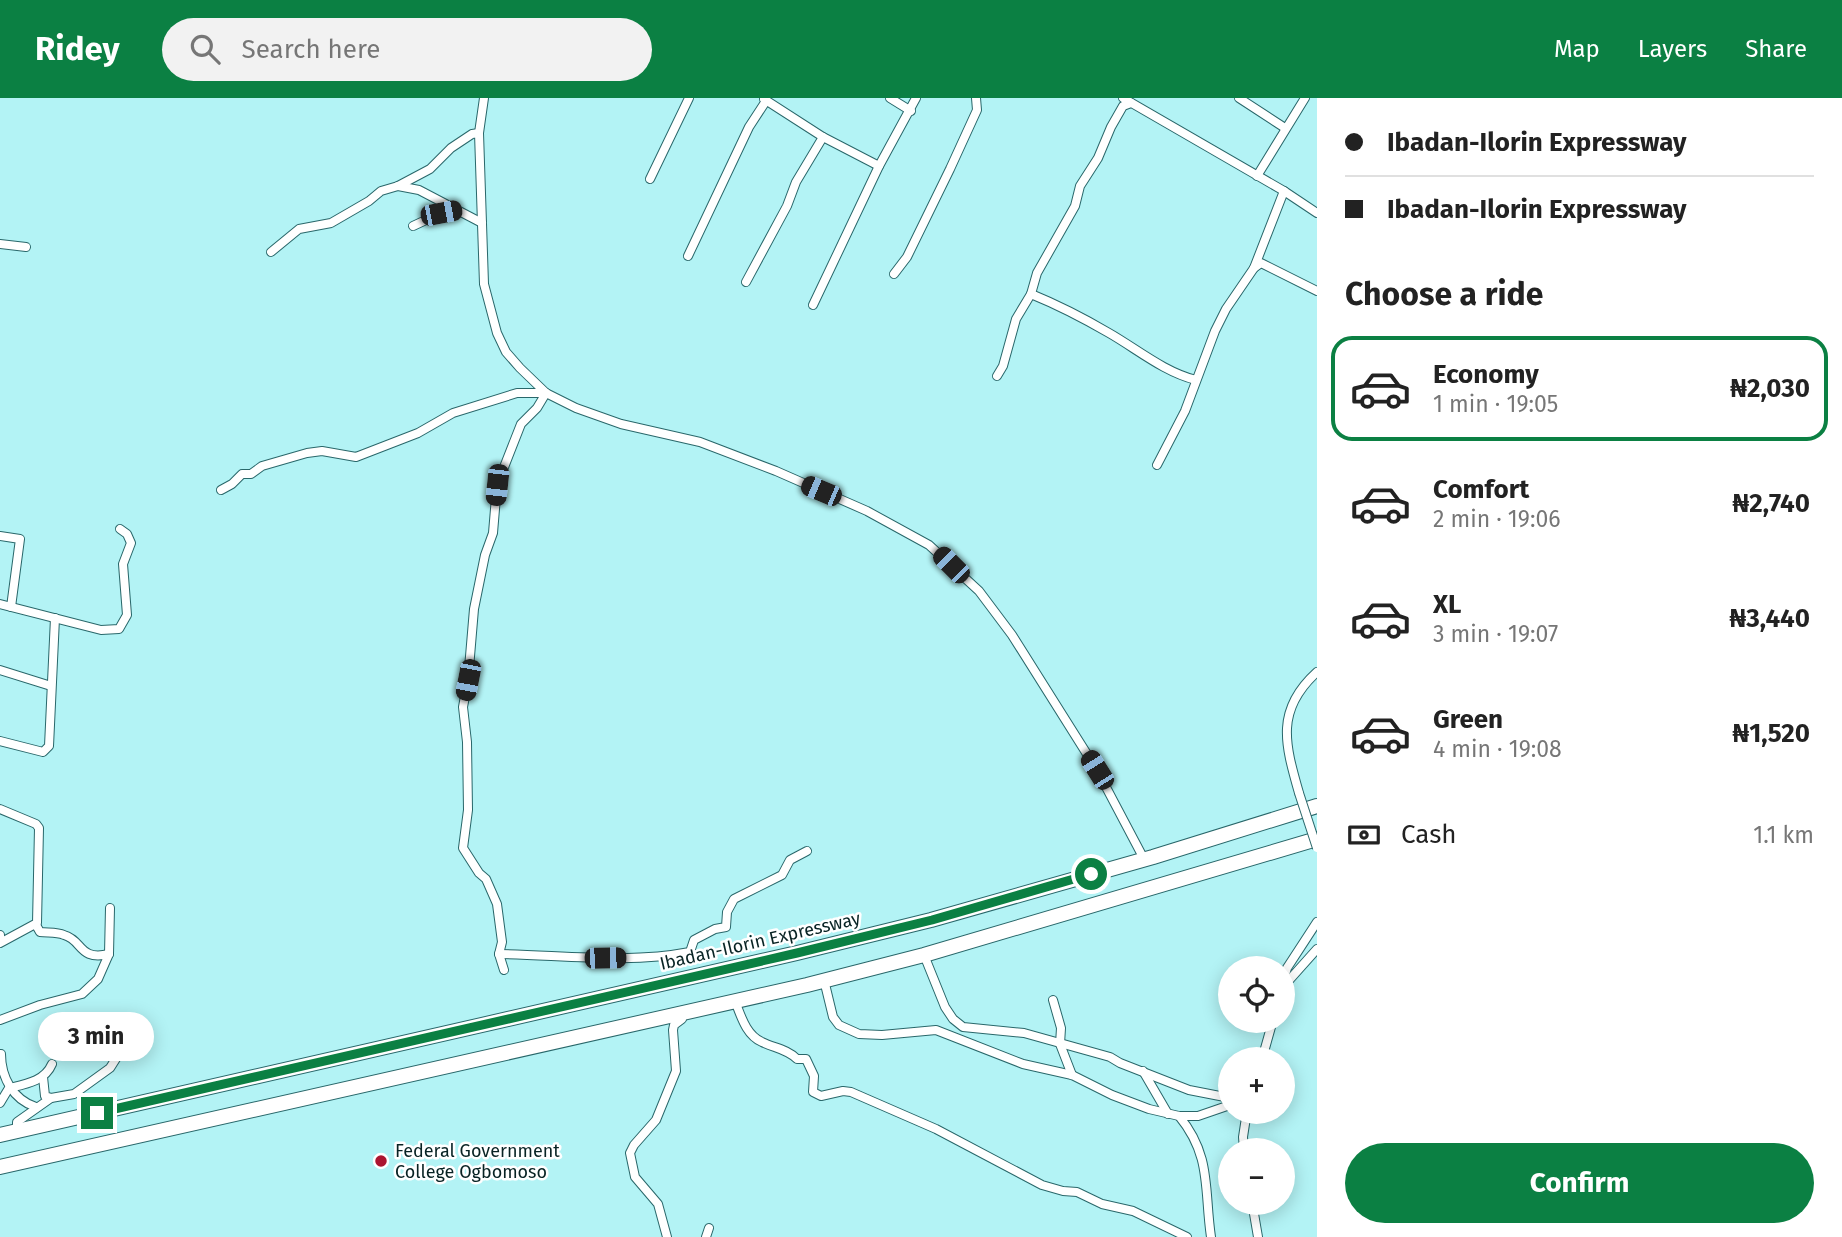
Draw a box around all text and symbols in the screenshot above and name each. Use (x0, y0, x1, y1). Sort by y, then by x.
search box (162, 18, 652, 81)
text: Ridey (35, 29, 120, 69)
icon: search (186, 30, 224, 68)
text: Search here (242, 34, 380, 65)
text: Map (1554, 35, 1600, 63)
text: Layers (1638, 35, 1707, 63)
text: Share (1745, 35, 1807, 63)
text: Ibadan-Ilorin Expressway (1387, 127, 1687, 158)
text: Ibadan-Ilorin Expressway (1387, 194, 1687, 225)
car (419, 199, 464, 227)
text: Choose a ride (1345, 275, 1543, 313)
icon: car (1349, 357, 1412, 420)
text: Economy (1433, 359, 1539, 390)
text: ₦2,030 (1730, 373, 1810, 404)
text: 1 min · 19:05 (1433, 390, 1558, 418)
car (485, 463, 510, 507)
icon: car (1349, 472, 1412, 535)
car (798, 473, 845, 509)
text: Comfort (1433, 474, 1529, 505)
text: ₦2,740 (1732, 488, 1810, 519)
text: 2 min · 19:06 (1433, 505, 1561, 533)
car (929, 543, 974, 587)
icon: car (1349, 587, 1412, 650)
text: XL (1433, 589, 1461, 620)
text: ₦3,440 (1729, 603, 1810, 634)
text: 3 min · 19:07 (1433, 620, 1558, 648)
car (454, 657, 483, 703)
icon: car (1349, 702, 1412, 765)
text: Green (1433, 704, 1503, 735)
text: ₦1,520 (1732, 718, 1810, 749)
text: 4 min · 19:08 (1433, 735, 1562, 763)
car (1077, 747, 1118, 793)
icon: cash (1345, 816, 1383, 854)
text: Cash (1401, 819, 1457, 850)
text: 1.1 km (1753, 821, 1814, 849)
route start (1075, 858, 1107, 890)
street label: Ibadan-Ilorin Expressway (658, 907, 863, 975)
car (584, 947, 627, 969)
map controls (1218, 956, 1295, 1215)
button: locate (1218, 956, 1295, 1033)
callout: 3 min (39, 1012, 155, 1060)
text: 3 min (68, 1022, 124, 1050)
button: + (1218, 1047, 1295, 1124)
route end (81, 1097, 113, 1129)
button: − (1218, 1138, 1295, 1215)
place label: Federal Government College Ogbomoso (395, 1140, 560, 1183)
button: Confirm (1345, 1143, 1814, 1223)
marker: Federal Government College Ogbomoso (373, 1153, 389, 1169)

